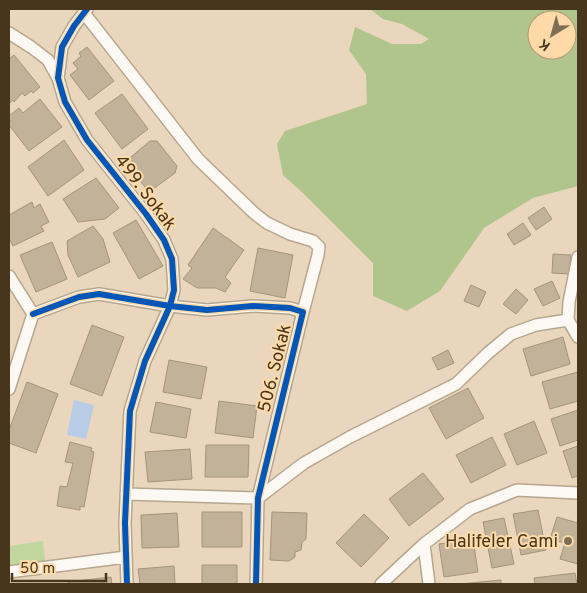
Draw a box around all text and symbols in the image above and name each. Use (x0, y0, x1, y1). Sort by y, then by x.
north arrow (527, 10, 577, 60)
text: K (536, 34, 554, 54)
street label: 499. Sokak (109, 150, 181, 235)
street label: 506. Sokak (253, 322, 298, 415)
place label: Halifeler Cami (445, 531, 558, 554)
marker: Halifeler Cami (562, 535, 574, 547)
scale bar (12, 550, 106, 582)
text: 50 m (20, 560, 55, 579)

